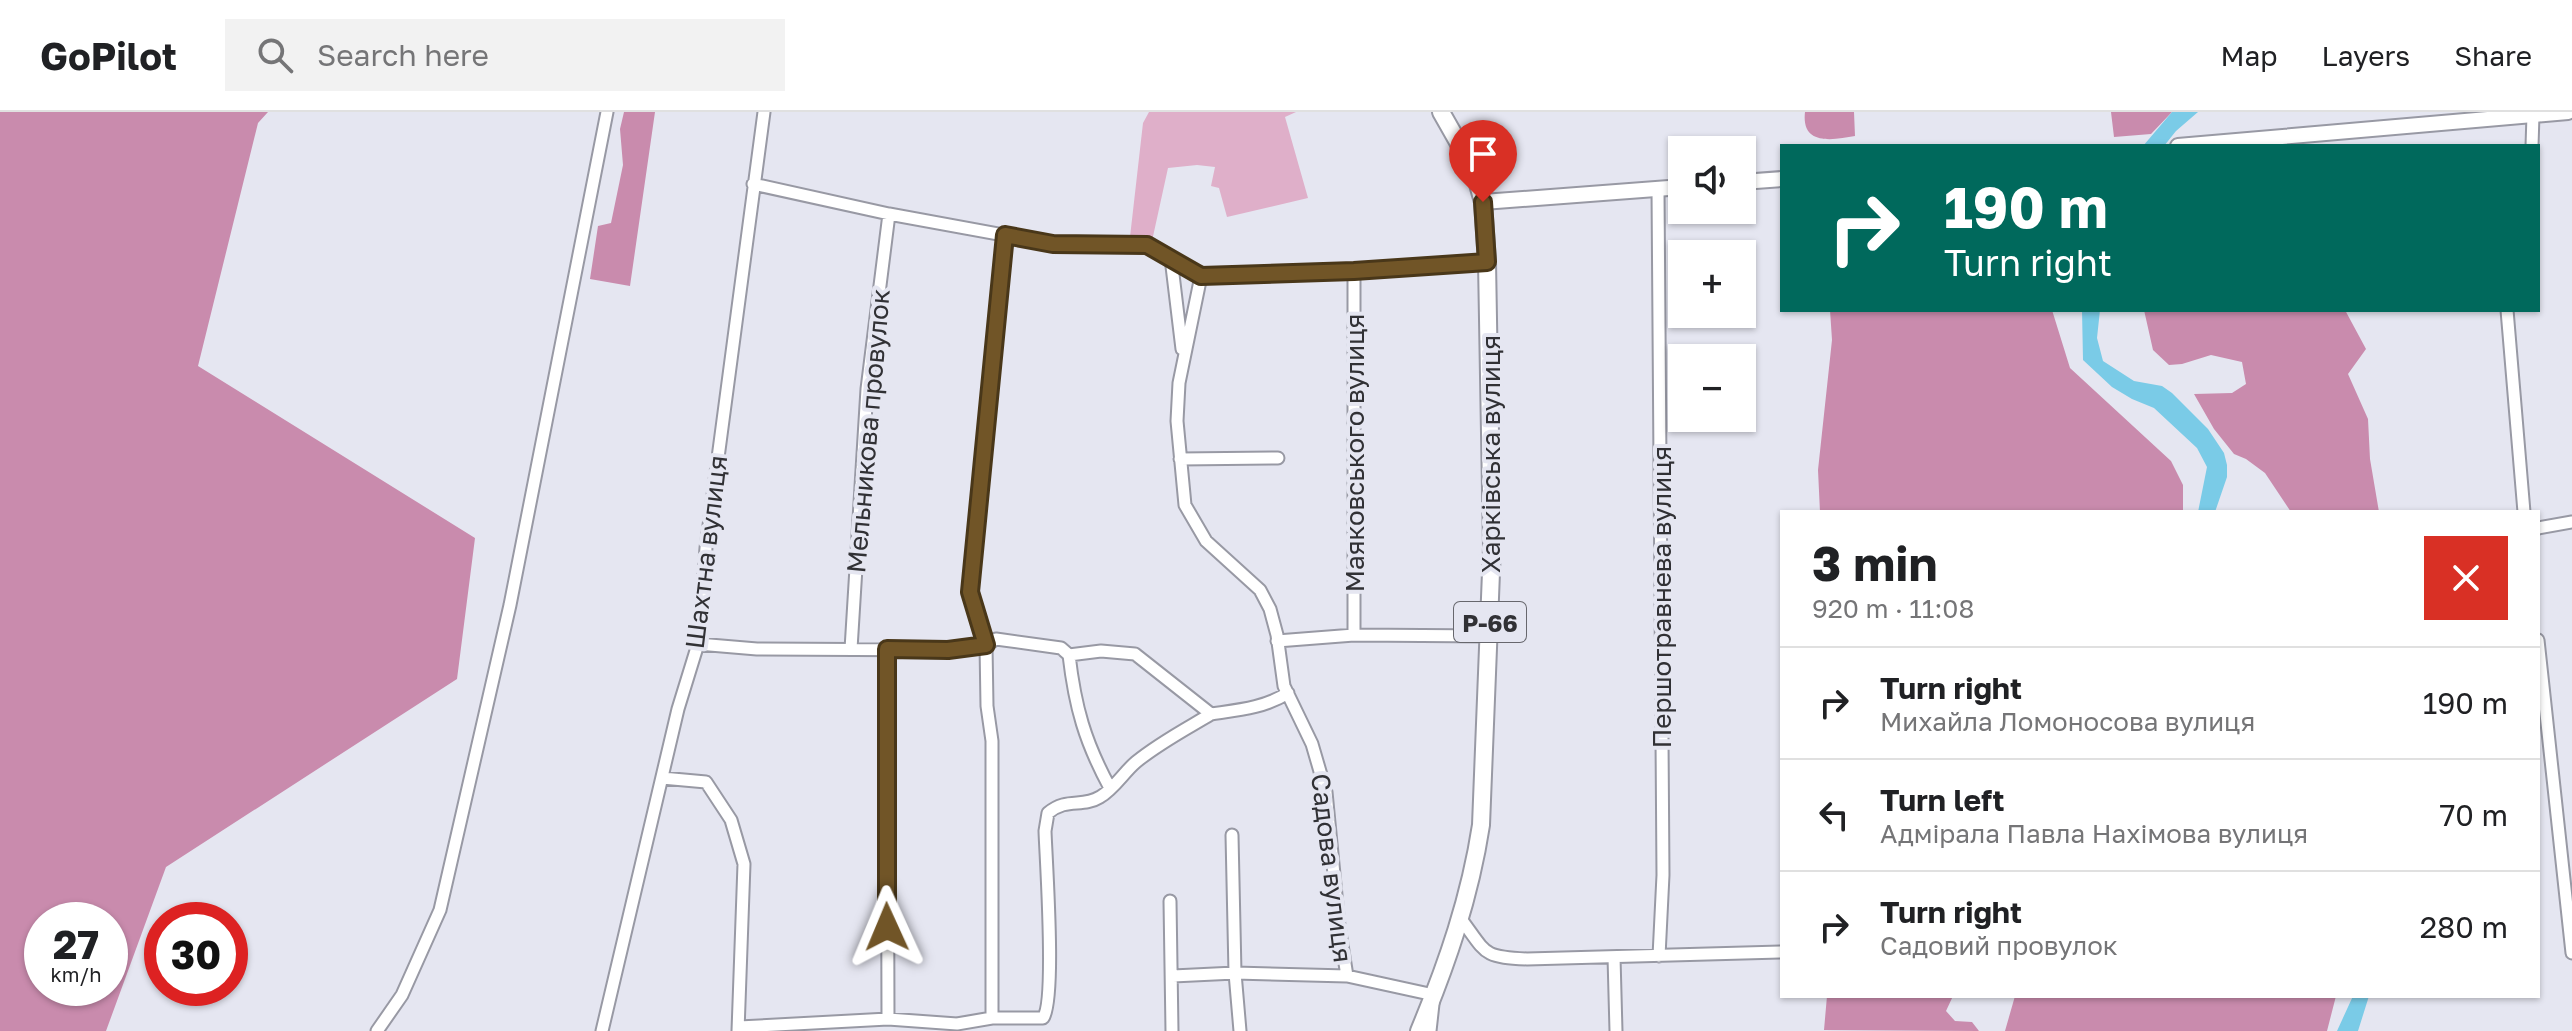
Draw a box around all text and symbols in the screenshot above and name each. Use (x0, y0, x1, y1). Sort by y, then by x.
search box (225, 19, 785, 91)
text: GoPilot (40, 33, 177, 78)
icon: search (253, 33, 297, 77)
text: Search here (317, 37, 489, 73)
text: Map (2220, 39, 2278, 72)
text: Layers (2322, 39, 2410, 72)
text: Share (2454, 39, 2532, 72)
pin (1449, 120, 1517, 202)
icon: arrive (1461, 132, 1505, 176)
map controls (1668, 136, 1756, 432)
button: sound (1668, 136, 1756, 224)
text: 190 m (1944, 173, 2108, 240)
icon: right (1812, 176, 1916, 280)
button: + (1668, 240, 1756, 328)
text: Turn right (1944, 241, 2112, 284)
street label: Мельникова провулок (840, 288, 896, 574)
street label: Маяковського вулиця (1339, 314, 1370, 592)
street label: Харківська вулиця (1475, 335, 1506, 573)
button: − (1668, 344, 1756, 432)
street label: Першотравнева вулиця (1646, 446, 1677, 748)
street label: Шахтна вулиця (679, 454, 733, 650)
text: 3 min (1812, 534, 1937, 592)
button: close (2424, 536, 2508, 620)
text: 920 m · 11:08 (1812, 593, 1974, 624)
road number: Р-66 (1454, 602, 1526, 642)
text: Turn right (1880, 670, 2022, 706)
icon: right (1812, 681, 1856, 725)
text: 190 m (2423, 685, 2508, 721)
text: Михайла Ломоносова вулиця (1880, 706, 2255, 737)
street label: Садова вулиця (1305, 772, 1359, 964)
text: Turn left (1880, 782, 2005, 818)
icon: left (1812, 793, 1856, 837)
text: 70 m (2439, 797, 2508, 833)
text: Адмірала Павла Нахімова вулиця (1880, 818, 2308, 849)
position arrow (845, 885, 929, 969)
text: Turn right (1880, 894, 2022, 930)
speed limit sign: 30 (144, 902, 248, 1006)
icon: right (1812, 905, 1856, 949)
text: 280 m (2420, 909, 2508, 945)
text: 27 (53, 920, 99, 968)
text: Садовий провулок (1880, 930, 2118, 961)
text: km/h (51, 962, 101, 986)

